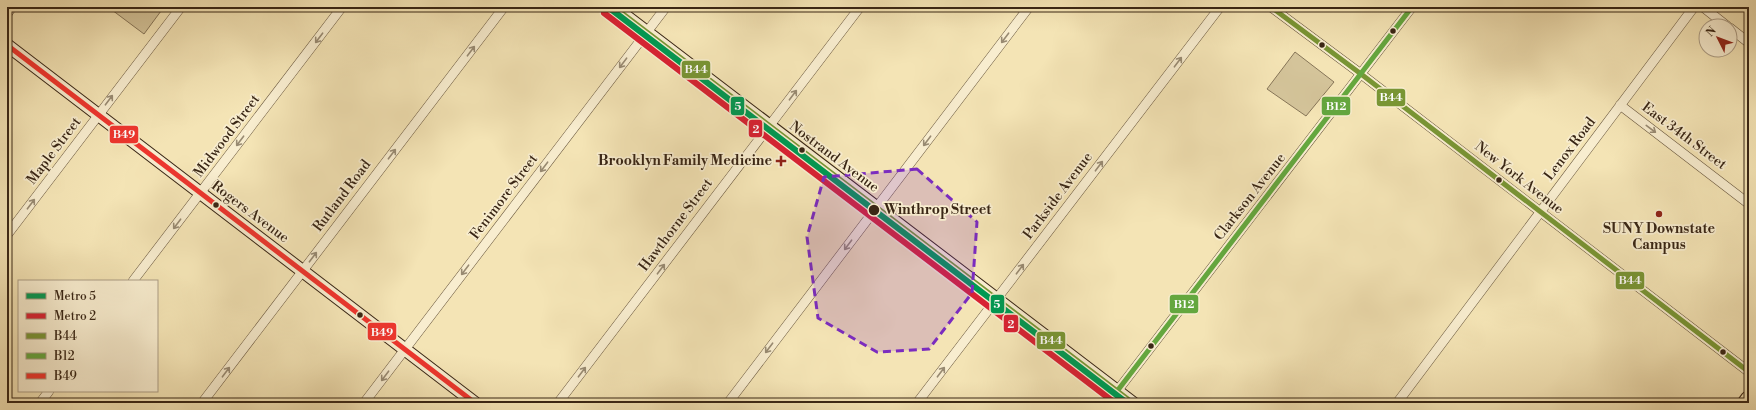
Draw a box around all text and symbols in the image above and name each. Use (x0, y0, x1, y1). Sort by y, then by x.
north arrow (1698, 18, 1738, 58)
text: N (1703, 24, 1720, 40)
unlabelled marker (1388, 26, 1398, 36)
one-way arrow (314, 32, 323, 43)
one-way arrow (1001, 32, 1010, 43)
unlabelled marker (1317, 40, 1327, 50)
one-way arrow (466, 45, 475, 56)
one-way arrow (1174, 57, 1182, 68)
one-way arrow (619, 58, 627, 69)
line badge: B44 (681, 60, 711, 79)
text: B44 (684, 63, 708, 77)
line badge: B44 (1376, 88, 1406, 107)
one-way arrow (789, 90, 797, 101)
street label: Midwood Street (190, 91, 264, 181)
text: B44 (1379, 91, 1403, 105)
one-way arrow (105, 95, 114, 106)
line badge: 5 (730, 96, 745, 116)
line badge: B12 (1321, 96, 1351, 116)
street label: East 34th Street (1638, 98, 1730, 174)
text: 5 (735, 100, 742, 114)
text: B12 (1326, 100, 1346, 114)
street label: Maple Street (23, 114, 85, 188)
street label: Lenox Road (1540, 114, 1600, 184)
street label: Nostrand Avenue (786, 117, 882, 197)
line badge: 2 (748, 119, 763, 138)
text: 2 (753, 123, 760, 137)
line badge: B49 (109, 125, 139, 144)
one-way arrow (1646, 125, 1657, 133)
text: B49 (113, 128, 135, 142)
one-way arrow (236, 136, 244, 147)
one-way arrow (923, 136, 931, 147)
street label: New York Avenue (1471, 138, 1567, 218)
unlabelled marker (797, 145, 807, 155)
one-way arrow (388, 149, 396, 160)
street label: Parkside Avenue (1019, 149, 1097, 243)
street label: Clarkson Avenue (1210, 150, 1290, 244)
street label: Fenimore Street (466, 151, 542, 243)
place label: Brooklyn Family Medicine (598, 152, 772, 170)
marker: Brooklyn Family Medicine (775, 155, 787, 167)
street label: Rutland Road (309, 156, 375, 236)
one-way arrow (1095, 160, 1103, 171)
one-way arrow (540, 161, 549, 172)
street label: Hawthorne Street (635, 175, 717, 275)
unlabelled marker (1494, 175, 1504, 185)
street label: Rogers Avenue (208, 177, 292, 247)
one-way arrow (26, 198, 35, 209)
unlabelled marker (211, 200, 221, 210)
place label: Winthrop Street (883, 201, 992, 219)
marker: Winthrop Street (867, 203, 881, 217)
marker: SUNY Downstate Campus (1654, 209, 1664, 219)
one-way arrow (173, 218, 181, 229)
place label: SUNY Downstate Campus (1603, 220, 1715, 254)
one-way arrow (844, 239, 852, 250)
one-way arrow (309, 252, 317, 263)
one-way arrow (656, 263, 665, 274)
one-way arrow (1016, 263, 1024, 274)
one-way arrow (461, 265, 470, 276)
line badge: B44 (1615, 271, 1645, 290)
text: B44 (1618, 274, 1642, 288)
legend (18, 280, 158, 392)
text: Metro 5 (54, 289, 96, 304)
line badge: 5 (990, 294, 1005, 314)
line badge: B12 (1169, 294, 1199, 314)
text: 5 (994, 298, 1001, 312)
text: B12 (1174, 298, 1194, 312)
text: Metro 2 (54, 309, 96, 324)
unlabelled marker (355, 310, 365, 320)
line badge: 2 (1003, 314, 1019, 333)
text: 2 (1008, 318, 1015, 332)
line badge: B49 (367, 322, 397, 341)
text: B49 (371, 326, 393, 340)
text: B44 (53, 329, 77, 344)
line badge: B44 (1036, 331, 1066, 350)
text: B44 (1039, 334, 1063, 348)
unlabelled marker (1146, 341, 1156, 351)
one-way arrow (765, 343, 774, 354)
unlabelled marker (1718, 347, 1728, 357)
text: B12 (53, 349, 75, 364)
one-way arrow (221, 367, 230, 378)
one-way arrow (577, 367, 586, 378)
one-way arrow (937, 367, 945, 378)
text: B49 (53, 369, 77, 384)
one-way arrow (380, 370, 389, 381)

